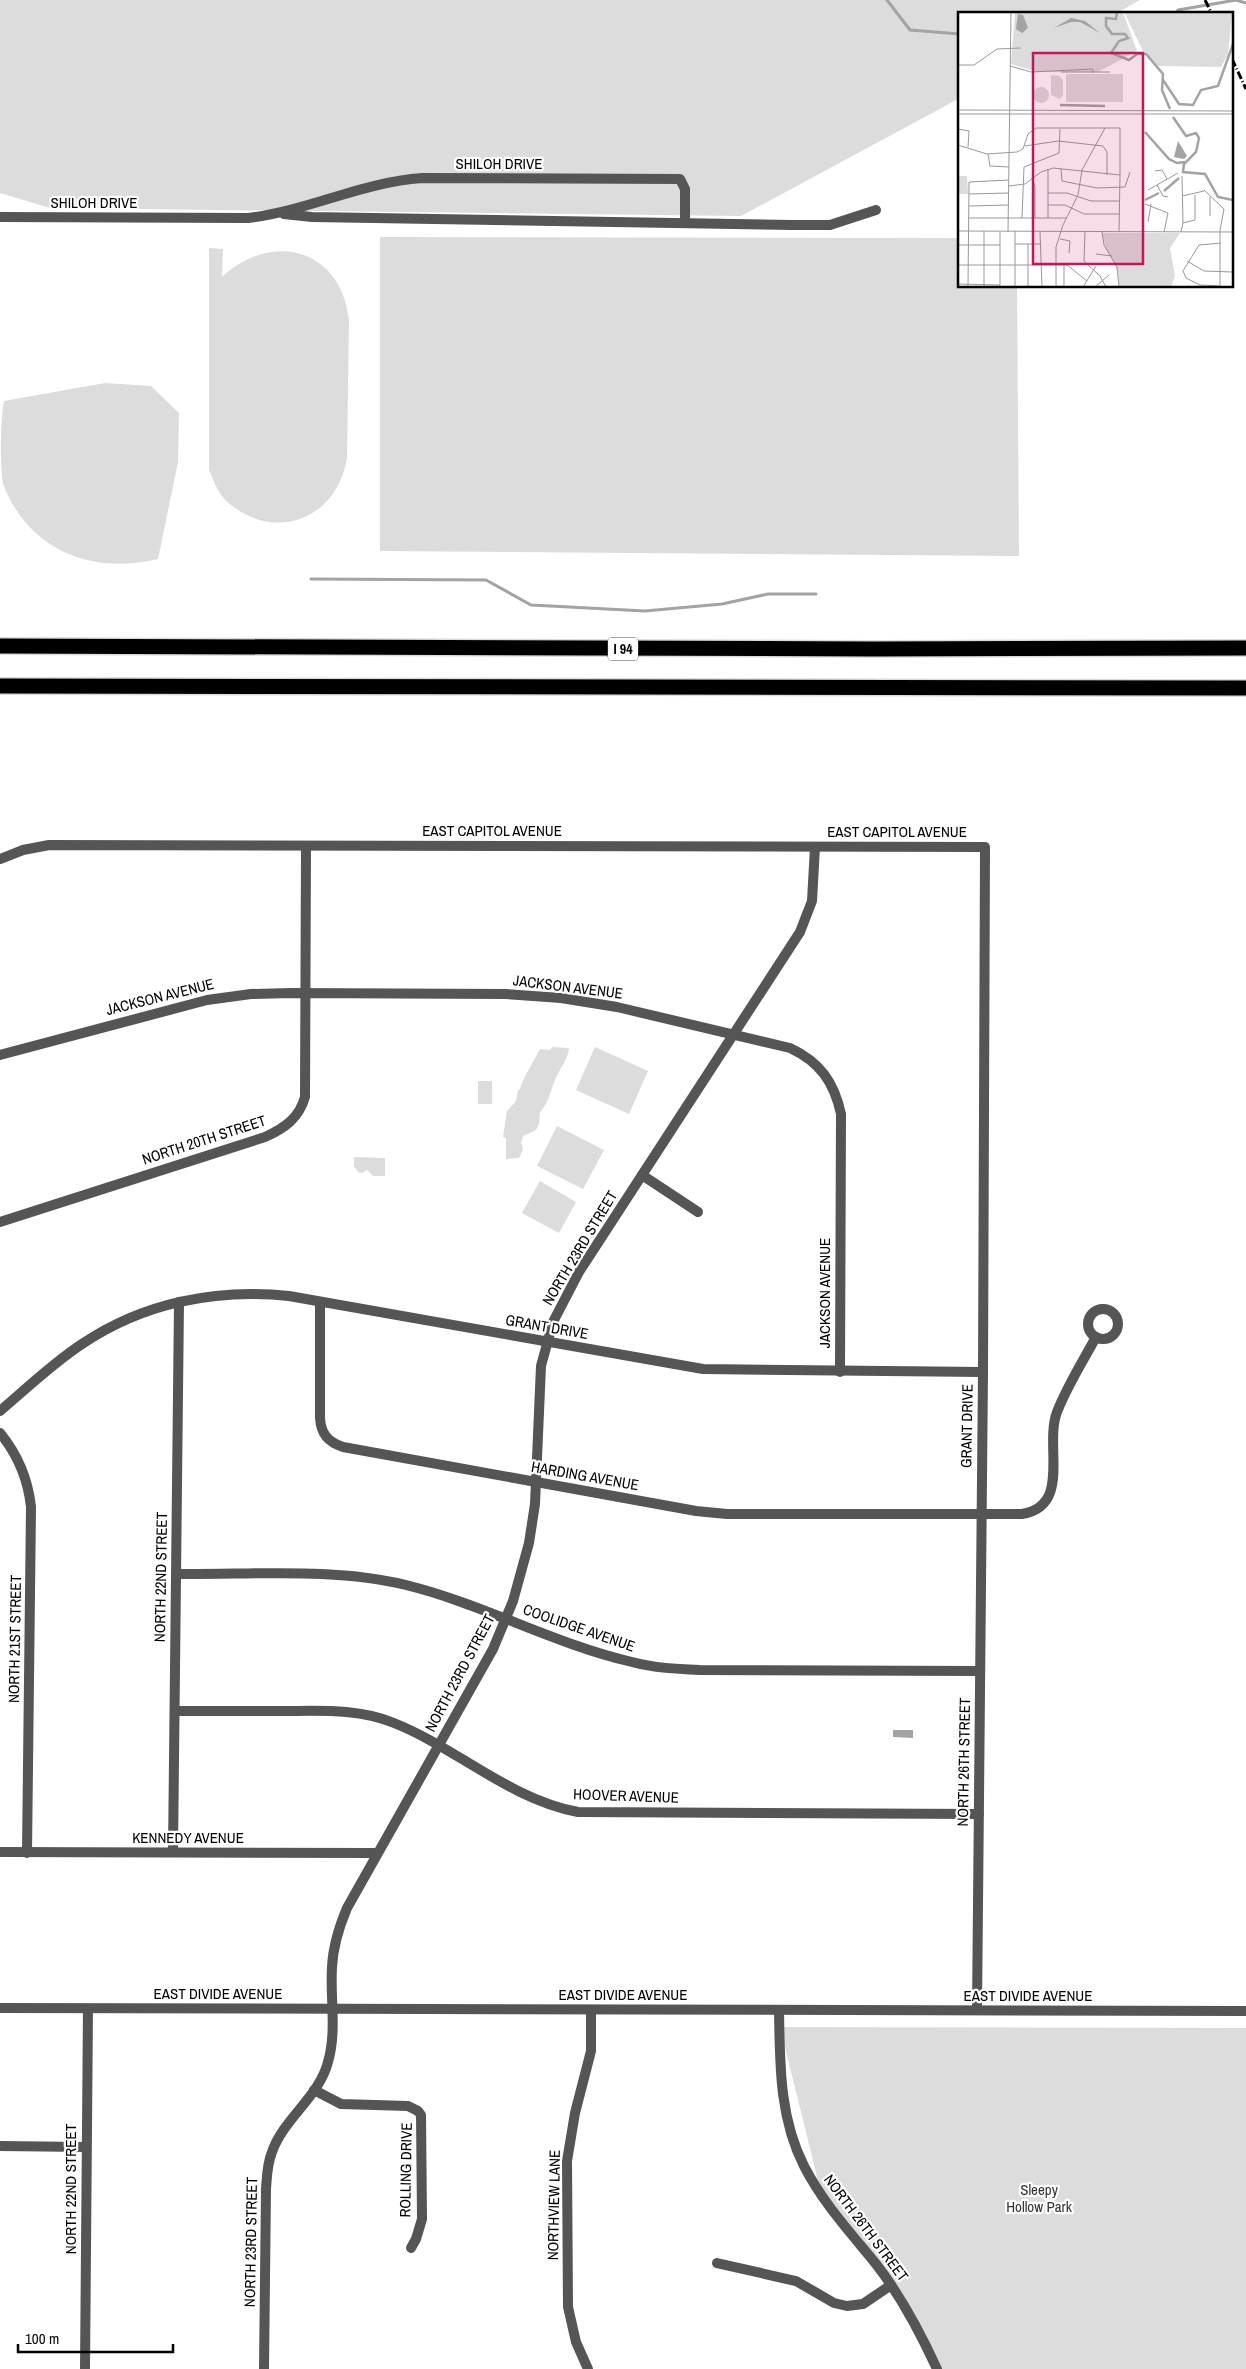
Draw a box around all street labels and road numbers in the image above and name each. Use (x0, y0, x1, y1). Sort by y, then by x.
street label: SHILOH DRIVE (456, 153, 542, 174)
street label: SHILOH DRIVE (51, 192, 137, 213)
road number: I 94 (608, 638, 638, 661)
street label: EAST CAPITOL AVENUE (422, 820, 562, 841)
street label: EAST CAPITOL AVENUE (827, 821, 967, 842)
street label: JACKSON AVENUE (512, 969, 624, 1004)
street label: JACKSON AVENUE (104, 973, 216, 1020)
street label: NORTH 20TH STREET (139, 1109, 269, 1169)
street label: NORTH 23RD STREET (537, 1186, 622, 1309)
street label: JACKSON AVENUE (814, 1238, 835, 1348)
street label: GRANT DRIVE (504, 1309, 590, 1344)
street label: GRANT DRIVE (955, 1384, 978, 1468)
street label: HARDING AVENUE (530, 1456, 641, 1495)
street label: NORTH 22ND STREET (149, 1511, 172, 1642)
street label: NORTH 21ST STREET (3, 1574, 26, 1703)
street label: COOLIDGE AVENUE (520, 1598, 638, 1657)
street label: NORTH 23RD STREET (420, 1610, 500, 1735)
street label: NORTH 26TH STREET (952, 1697, 975, 1827)
street label: HOOVER AVENUE (573, 1783, 679, 1808)
street label: KENNEDY AVENUE (132, 1827, 244, 1848)
street label: EAST DIVIDE AVENUE (154, 1983, 282, 2004)
street label: EAST DIVIDE AVENUE (559, 1984, 687, 2005)
street label: EAST DIVIDE AVENUE (964, 1985, 1092, 2006)
street label: ROLLING DRIVE (394, 2122, 417, 2218)
street label: NORTH 22ND STREET (60, 2123, 81, 2254)
street label: NORTHVIEW LANE (542, 2150, 565, 2260)
street label: NORTH 26TH STREET (819, 2170, 914, 2286)
street label: NORTH 23RD STREET (239, 2176, 262, 2307)

